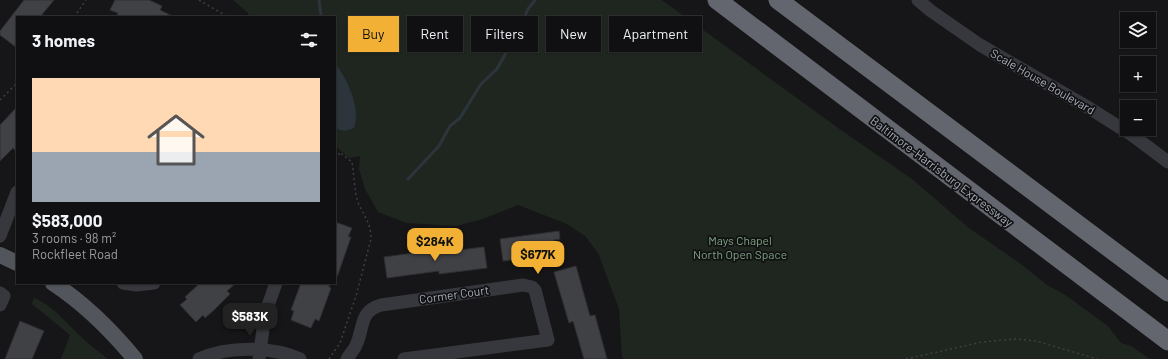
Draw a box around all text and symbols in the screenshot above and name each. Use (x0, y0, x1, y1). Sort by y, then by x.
map controls (1120, 12, 1156, 136)
button: layers (1120, 12, 1156, 48)
chip: Buy (348, 16, 399, 52)
chip: Rent (407, 16, 463, 52)
chip: Filters (471, 16, 538, 52)
chip: New (546, 16, 601, 52)
chip: Apartment (609, 16, 702, 52)
icon: filters (298, 29, 320, 51)
text: 3 homes (32, 30, 95, 50)
street label: Scale House Boulevard (988, 45, 1098, 117)
button: + (1120, 56, 1156, 92)
button: − (1120, 100, 1156, 136)
icon: home (140, 104, 212, 176)
street label: Baltimore-Harrisburg Expressway (868, 113, 1016, 229)
text: $583,000 (32, 210, 102, 230)
pin: $284K (407, 228, 463, 262)
text: 3 rooms · 98 m² (32, 230, 116, 246)
text: $284K (416, 233, 454, 249)
park label: Mays Chapel North Open Space (693, 233, 787, 261)
pin: $677K (510, 241, 566, 275)
text: Rockfleet Road (32, 246, 118, 262)
text: $677K (520, 246, 556, 262)
street label: Cormer Court (418, 282, 490, 306)
pin: $583K (222, 303, 278, 337)
text: $583K (232, 308, 268, 324)

